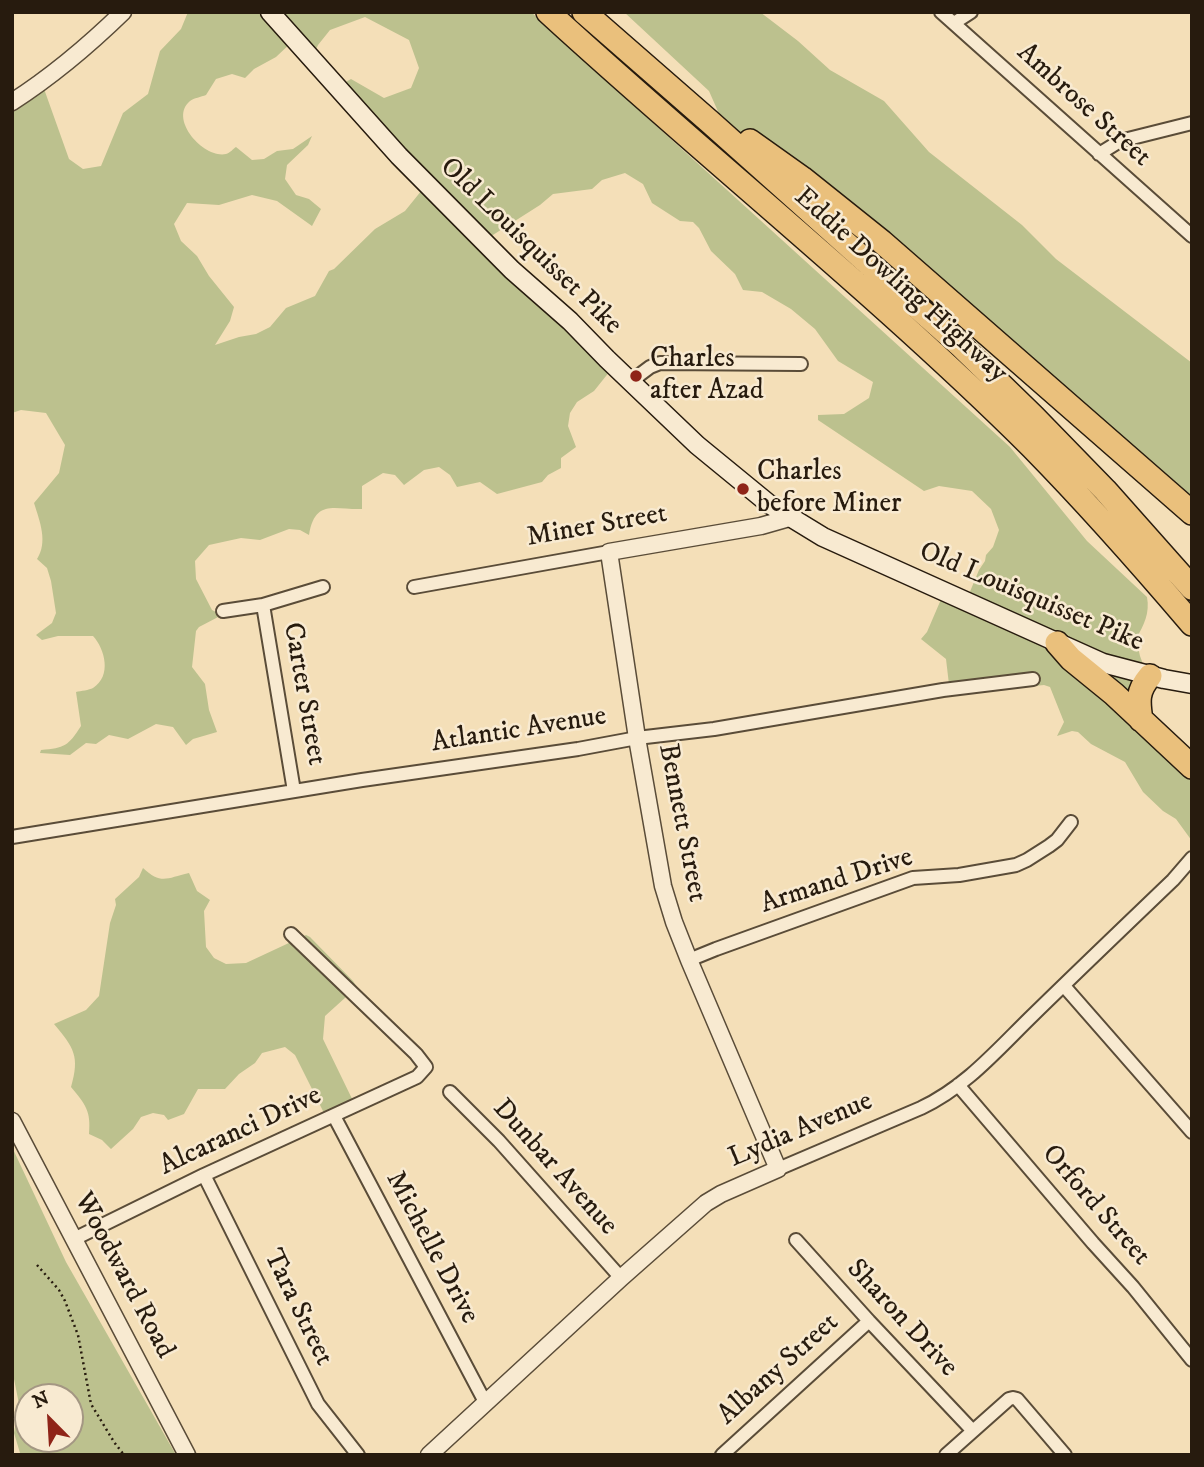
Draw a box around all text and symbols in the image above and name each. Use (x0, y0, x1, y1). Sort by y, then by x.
street label: Ambrose Street (1009, 37, 1157, 175)
street label: Old Louisquisset Pike (432, 151, 628, 343)
street label: Eddie Dowling Highway (786, 181, 1014, 391)
place label: Charles after Azad (650, 343, 764, 409)
marker: Charles after Azad (628, 368, 644, 384)
place label: Charles before Miner (757, 456, 901, 522)
marker: Charles before Miner (735, 481, 751, 497)
street label: Miner Street (524, 498, 670, 556)
street label: Old Louisquisset Pike (914, 536, 1148, 660)
street label: Carter Street (274, 620, 332, 768)
street label: Atlantic Avenue (429, 701, 609, 761)
street label: Bennett Street (649, 741, 713, 905)
street label: Armand Drive (757, 842, 917, 922)
street label: Alcaranci Drive (155, 1080, 327, 1184)
street label: Lydia Avenue (724, 1086, 878, 1176)
street label: Dunbar Avenue (484, 1093, 624, 1243)
street label: Orford Street (1033, 1139, 1157, 1273)
street label: Michelle Drive (377, 1166, 485, 1330)
street label: Woodward Road (65, 1187, 181, 1365)
street label: Tara Street (254, 1244, 340, 1372)
street label: Sharon Drive (838, 1253, 964, 1385)
street label: Albany Street (712, 1307, 846, 1433)
north arrow (14, 1383, 84, 1453)
text: N (29, 1387, 53, 1414)

